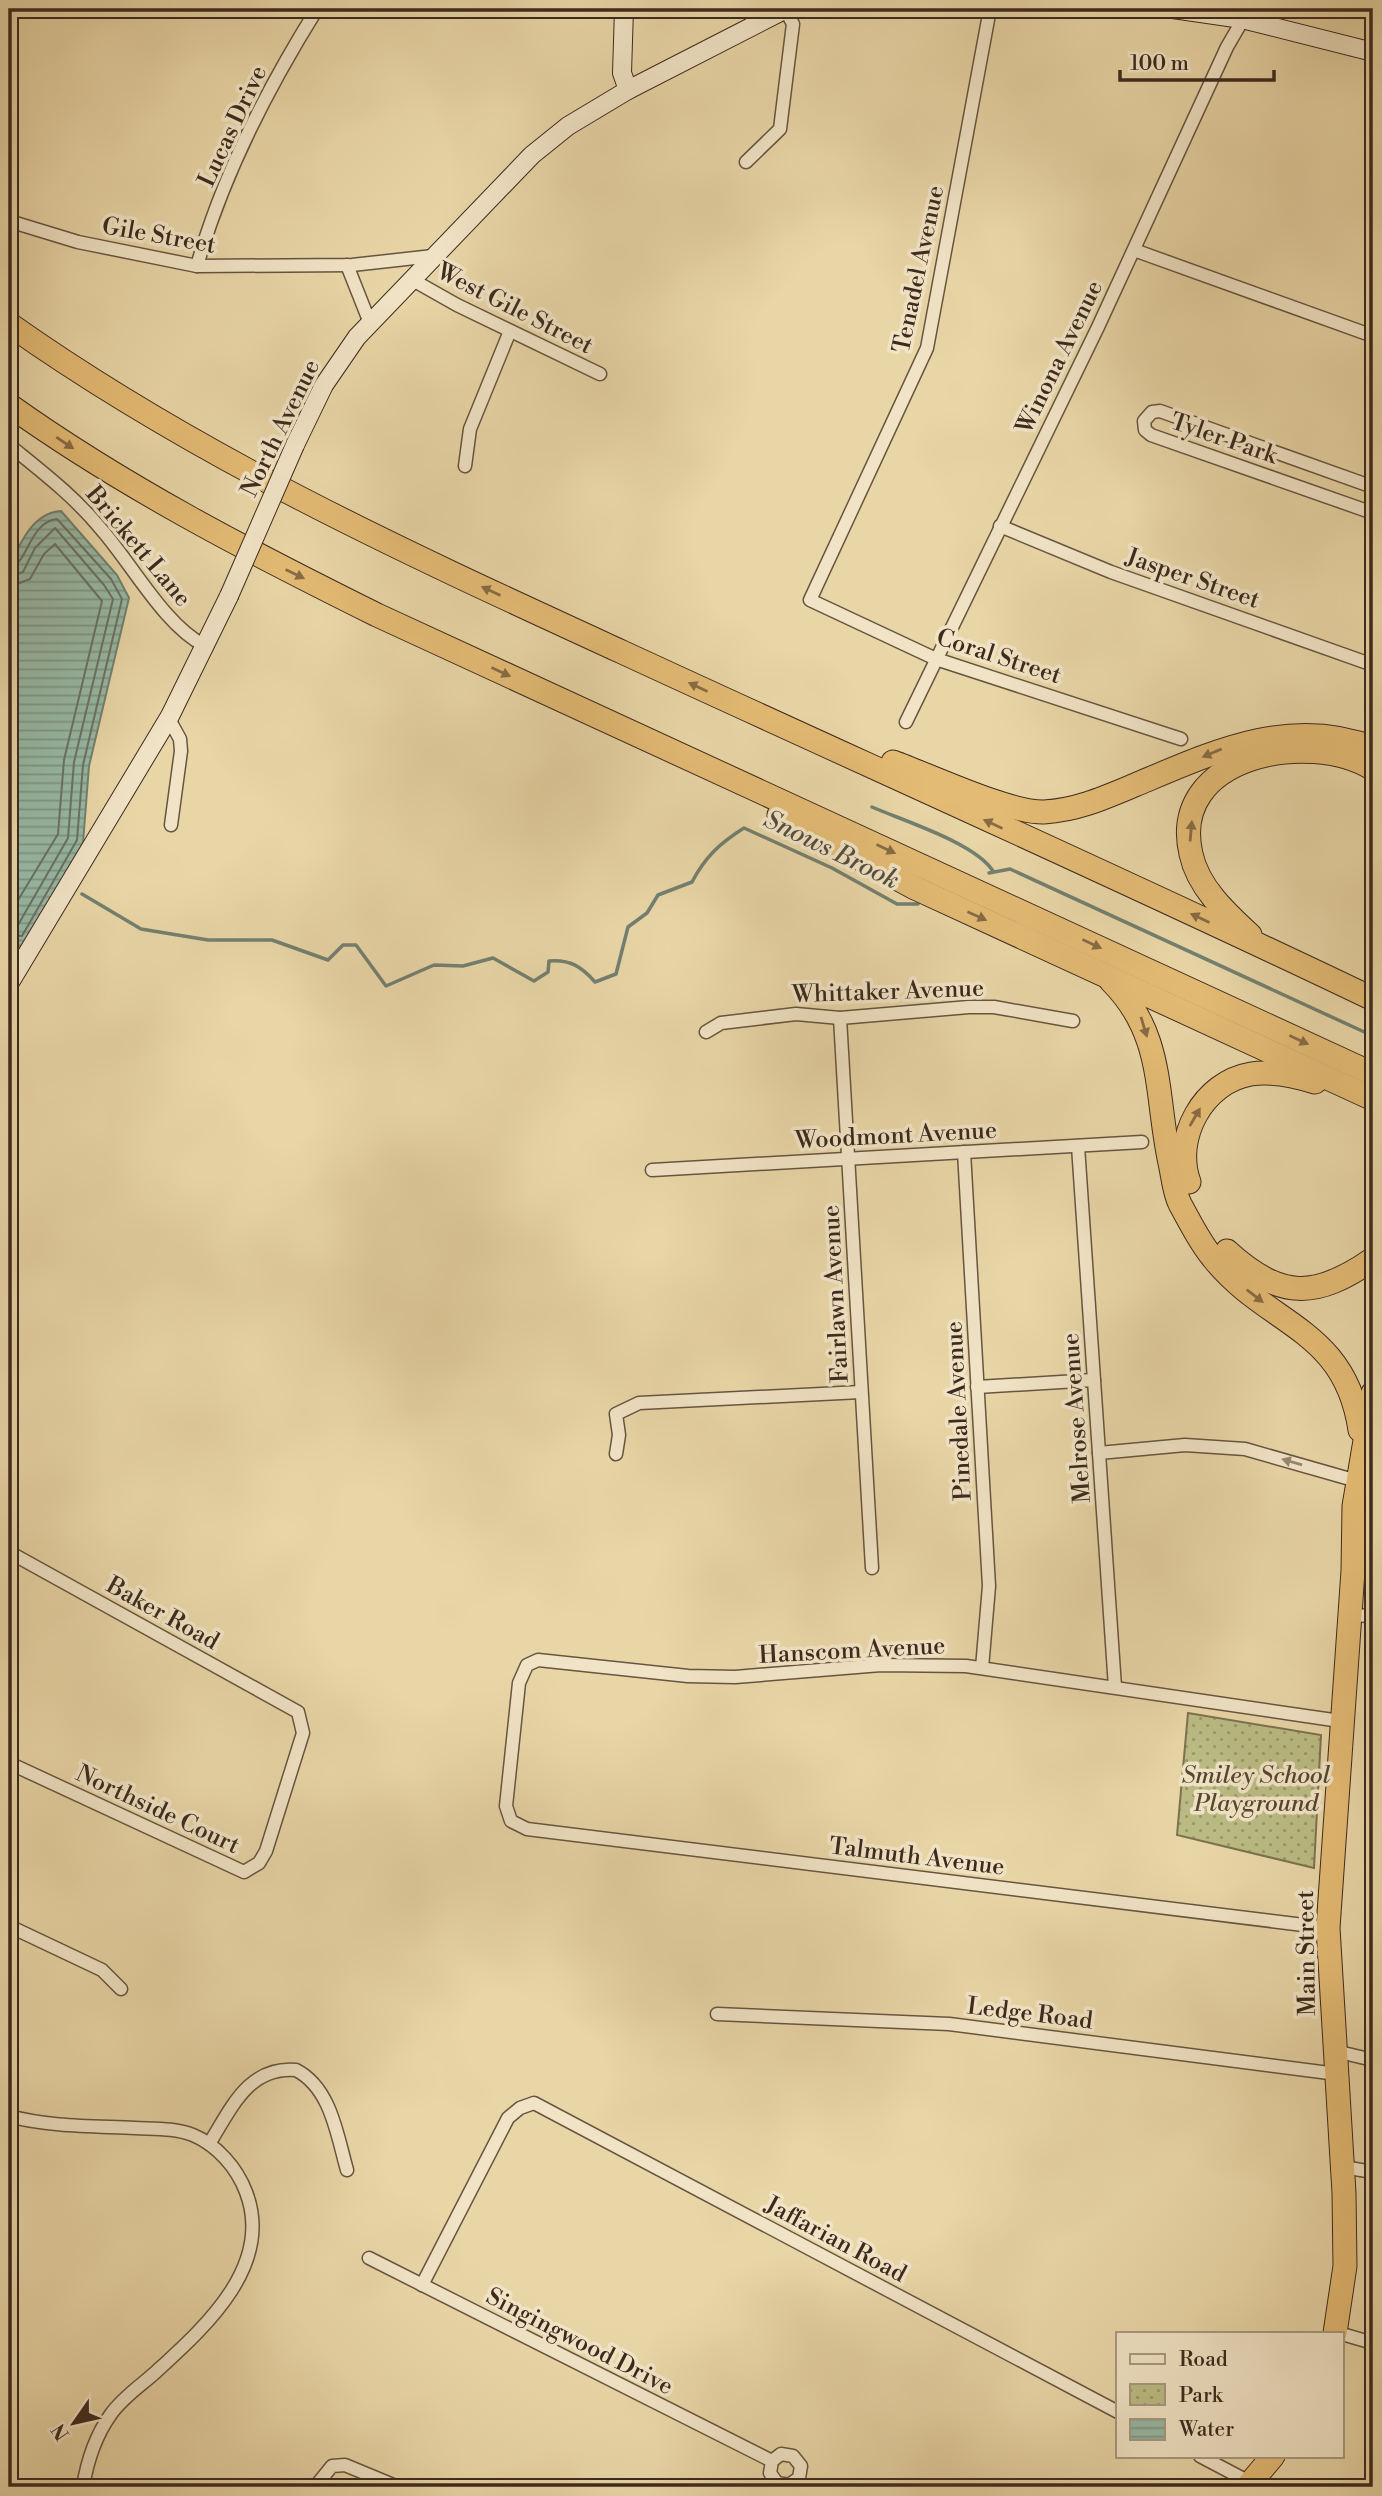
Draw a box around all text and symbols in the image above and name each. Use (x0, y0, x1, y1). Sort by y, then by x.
scale bar (1120, 38, 1274, 82)
text: 100 m (1130, 51, 1189, 77)
street label: Lucas Drive (192, 61, 274, 192)
street label: Tenadel Avenue (887, 183, 951, 356)
street label: Gile Street (100, 211, 219, 261)
street label: West Gile Street (430, 256, 598, 361)
street label: Winona Avenue (1009, 276, 1110, 440)
street label: North Avenue (235, 355, 327, 502)
street label: Tyler Park (1166, 407, 1282, 472)
one-way arrow (56, 437, 75, 450)
street label: Brickett Lane (78, 479, 197, 613)
street label: Jasper Street (1121, 542, 1264, 616)
one-way arrow (285, 569, 305, 580)
one-way arrow (481, 586, 501, 597)
street label: Coral Street (932, 623, 1065, 691)
one-way arrow (491, 666, 511, 677)
one-way arrow (688, 681, 708, 693)
one-way arrow (1201, 748, 1222, 759)
water label: Snows Brook (759, 803, 905, 896)
one-way arrow (983, 818, 1003, 829)
one-way arrow (1186, 820, 1197, 842)
one-way arrow (875, 844, 896, 855)
one-way arrow (967, 910, 987, 922)
one-way arrow (1190, 912, 1210, 924)
one-way arrow (1082, 938, 1102, 950)
street label: Whittaker Avenue (791, 974, 985, 1010)
one-way arrow (1140, 1017, 1150, 1038)
one-way arrow (1289, 1034, 1309, 1045)
one-way arrow (1189, 1107, 1201, 1126)
street label: Woodmont Avenue (793, 1116, 998, 1156)
street label: Fairlawn Avenue (816, 1204, 856, 1384)
one-way arrow (1246, 1288, 1264, 1303)
street label: Pinedale Avenue (939, 1320, 979, 1502)
street label: Melrose Avenue (1056, 1332, 1098, 1504)
one-way arrow (1281, 1457, 1302, 1467)
street label: Baker Road (100, 1570, 225, 1657)
street label: Hanscom Avenue (758, 1631, 946, 1671)
street label: Northside Court (71, 1759, 245, 1861)
park label: Smiley School Playground (1182, 1761, 1331, 1819)
street label: Talmuth Avenue (827, 1831, 1006, 1883)
street label: Main Street (1291, 1889, 1323, 2016)
street label: Ledge Road (965, 1991, 1095, 2037)
street label: Jaffarian Road (759, 2190, 912, 2290)
street label: Singingwood Drive (481, 2282, 678, 2402)
legend (1116, 2332, 1344, 2458)
text: Road (1179, 2347, 1228, 2373)
text: Park (1179, 2383, 1224, 2409)
north arrow (38, 2388, 108, 2458)
text: Water (1178, 2417, 1234, 2443)
text: N (47, 2419, 75, 2445)

